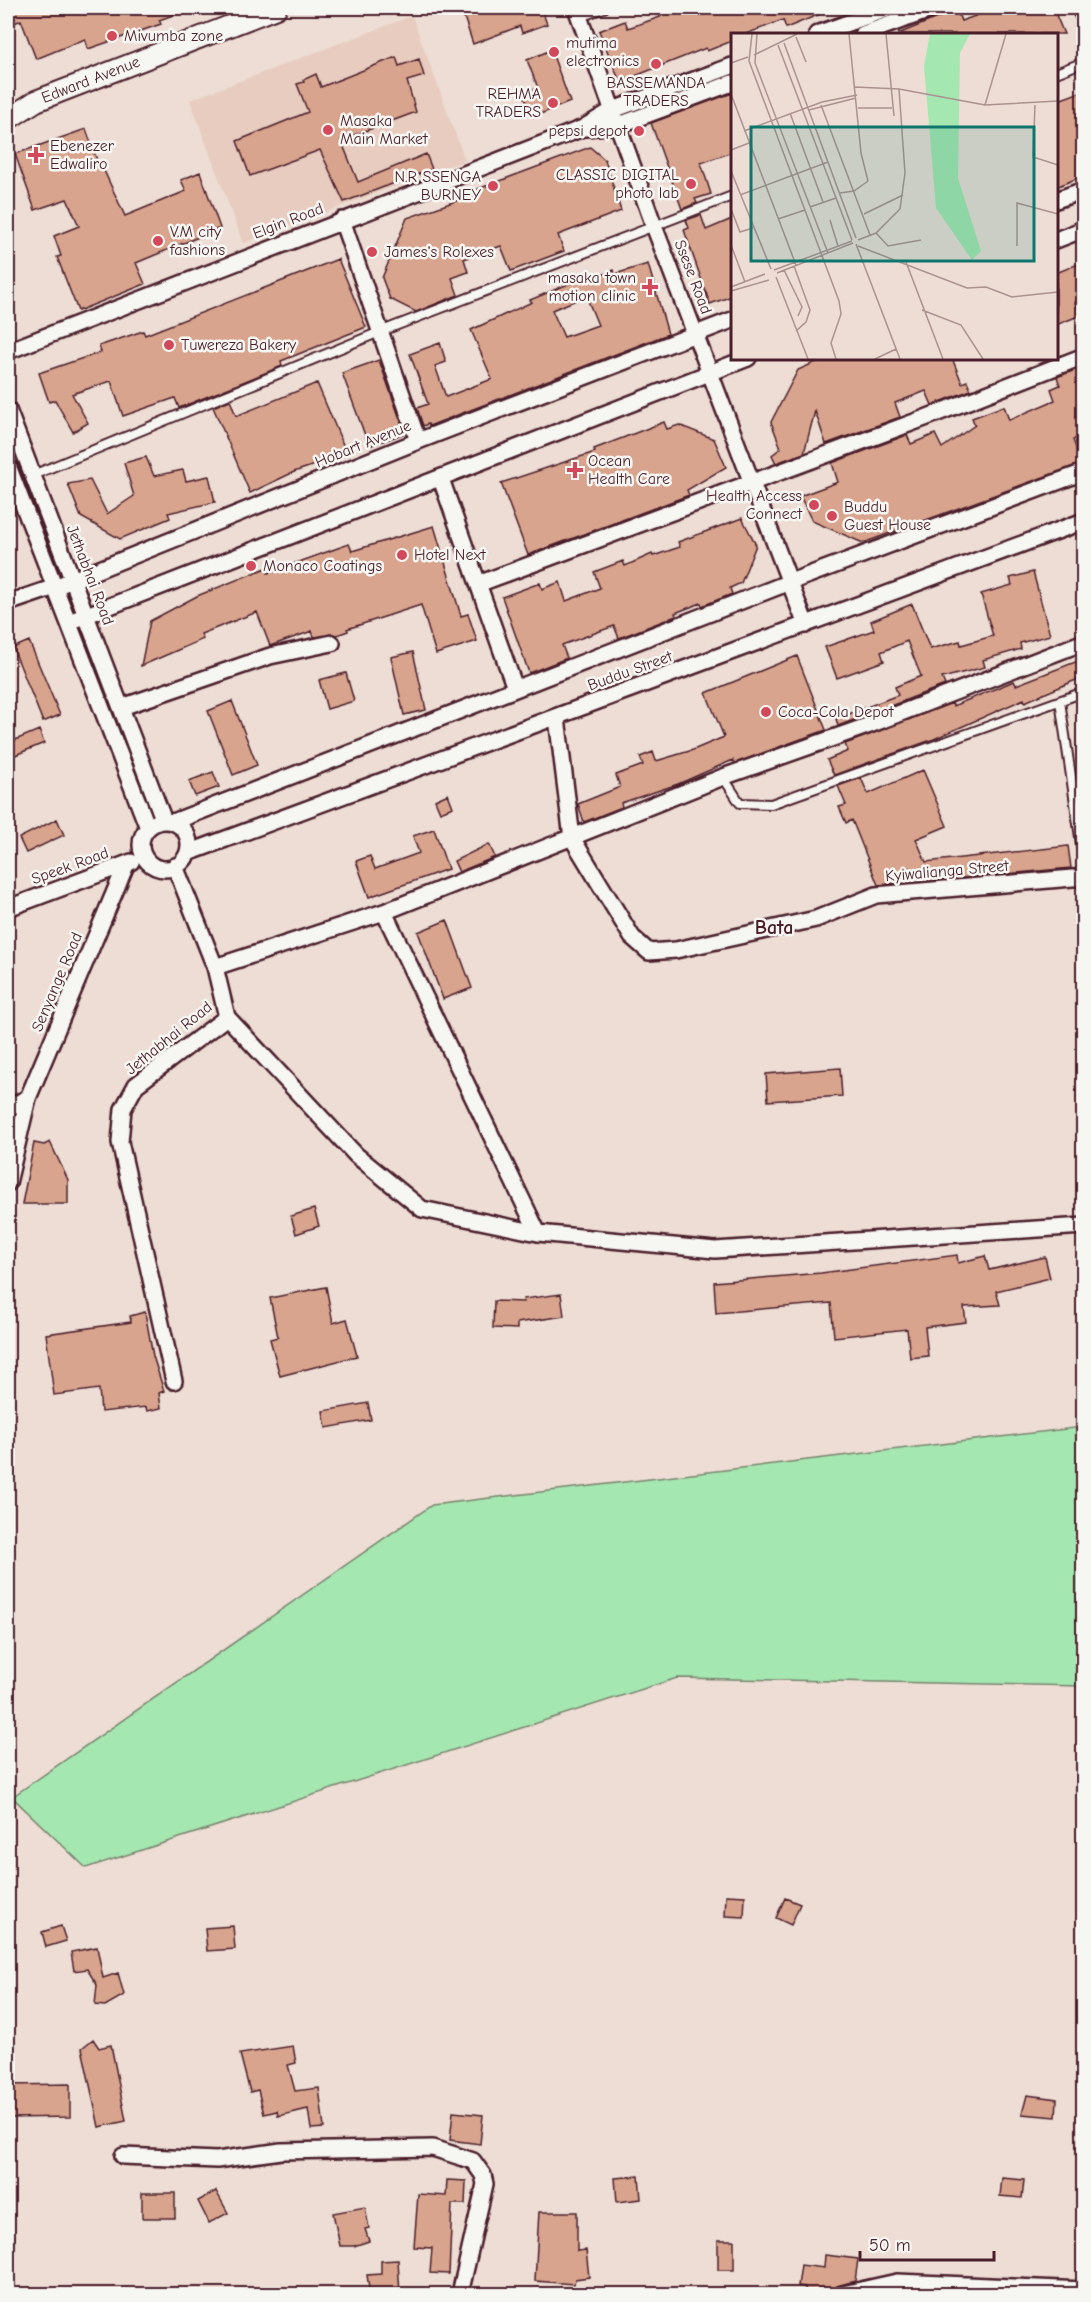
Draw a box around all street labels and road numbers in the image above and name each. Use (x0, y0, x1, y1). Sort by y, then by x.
street label: Edward Avenue (39, 53, 143, 107)
street label: Elgin Road (250, 199, 326, 243)
street label: Ssese Road (671, 237, 715, 317)
street label: Hobart Avenue (312, 417, 414, 471)
street label: Jethabhai Road (63, 522, 117, 628)
street label: Buddu Street (585, 647, 675, 695)
street label: Speek Road (29, 844, 111, 888)
street label: Kyiwalianga Street (885, 857, 1010, 885)
street label: Senyange Road (28, 930, 86, 1034)
street label: Jethabhai Road (122, 998, 216, 1078)

